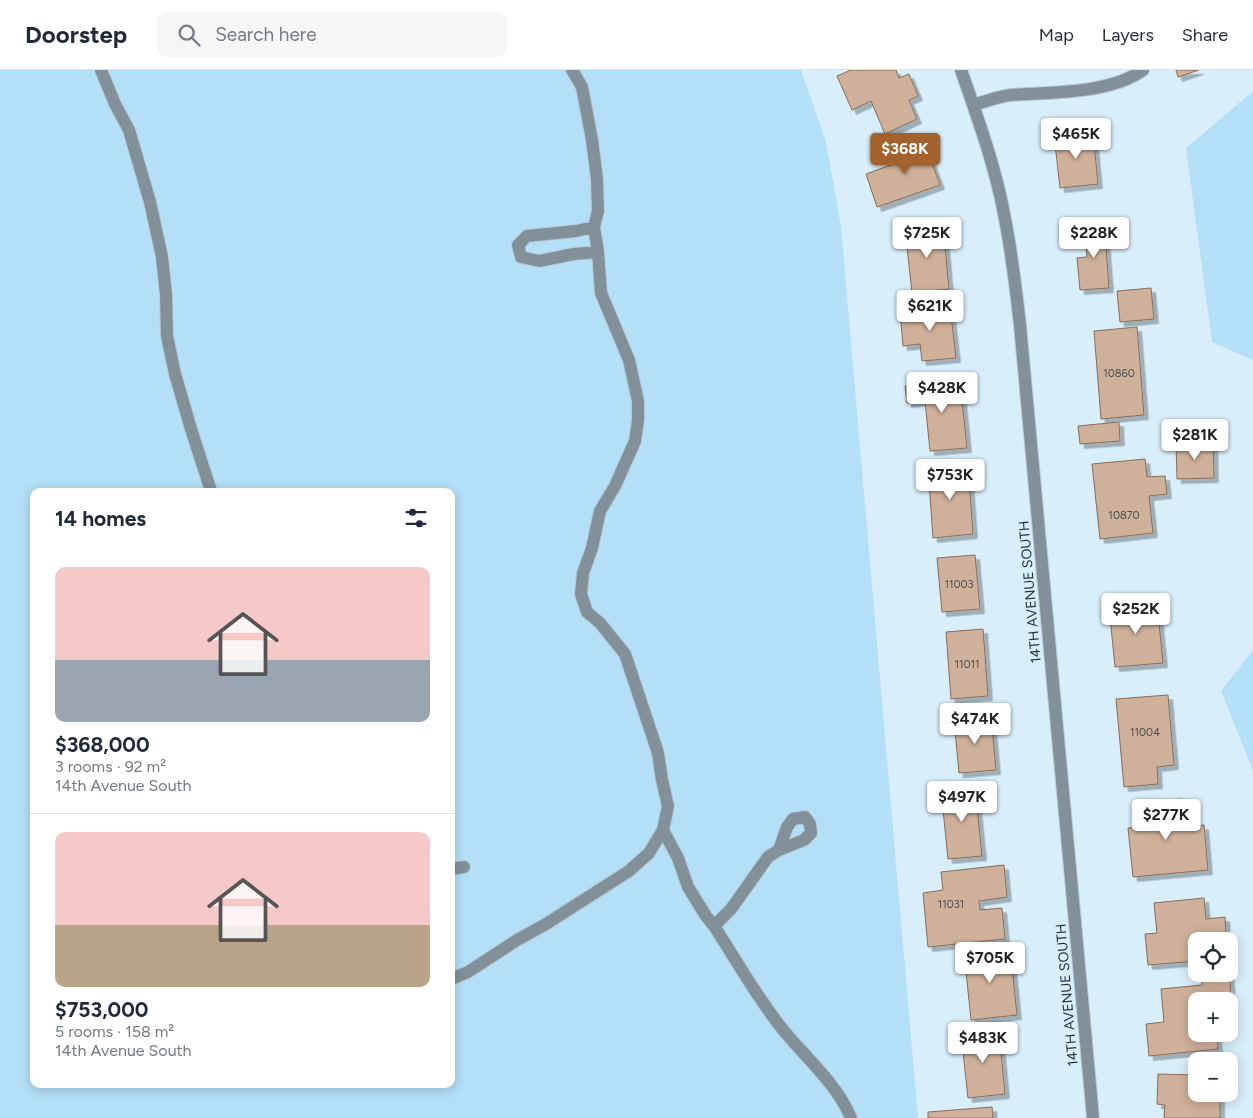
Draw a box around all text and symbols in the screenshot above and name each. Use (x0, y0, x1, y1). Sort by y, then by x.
search box (157, 12, 507, 57)
text: Doorstep (25, 20, 127, 49)
icon: search (175, 21, 203, 49)
text: Search here (215, 23, 317, 46)
text: Map (1039, 24, 1074, 46)
text: Layers (1102, 24, 1154, 46)
text: Share (1182, 24, 1228, 46)
pin: $465K (1041, 118, 1111, 160)
text: $465K (1052, 124, 1100, 143)
pin: $368K (870, 132, 940, 175)
text: $368K (881, 139, 929, 158)
pin: $725K (892, 216, 962, 259)
pin: $228K (1059, 216, 1129, 259)
text: $725K (904, 223, 950, 242)
text: $228K (1070, 223, 1118, 242)
pin: $621K (895, 290, 965, 332)
text: $621K (908, 296, 952, 315)
house number: 10860 (1103, 367, 1135, 380)
pin: $428K (907, 372, 977, 414)
text: $428K (918, 378, 966, 397)
pin: $281K (1160, 418, 1230, 461)
text: $281K (1172, 425, 1218, 444)
pin: $753K (915, 458, 985, 501)
text: $753K (927, 465, 973, 484)
icon: filters (402, 504, 430, 532)
text: 14 homes (55, 506, 146, 531)
house number: 10870 (1108, 509, 1140, 522)
street label: 14TH AVENUE SOUTH (1015, 520, 1045, 664)
house number: 11003 (944, 578, 974, 591)
pin: $252K (1101, 592, 1171, 635)
icon: home (198, 599, 288, 689)
text: $252K (1112, 599, 1160, 618)
house number: 11011 (954, 658, 980, 671)
pin: $474K (940, 702, 1010, 745)
text: $474K (951, 709, 999, 728)
house number: 11004 (1130, 726, 1160, 739)
text: $368,000 (55, 732, 150, 757)
text: 3 rooms · 92 m² (55, 757, 166, 776)
text: 14th Avenue South (55, 776, 192, 795)
pin: $497K (927, 780, 997, 823)
text: $497K (938, 787, 986, 806)
pin: $277K (1131, 798, 1201, 841)
text: $277K (1143, 805, 1189, 824)
icon: home (198, 865, 288, 955)
house number: 11031 (938, 898, 964, 911)
street label: 14TH AVENUE SOUTH (1052, 923, 1082, 1067)
map controls (1188, 932, 1238, 1102)
button: locate (1188, 932, 1238, 982)
pin: $705K (955, 942, 1025, 984)
text: $705K (966, 948, 1014, 967)
button: + (1188, 992, 1238, 1042)
text: $753,000 (55, 997, 148, 1022)
text: 5 rooms · 158 m² (55, 1022, 174, 1041)
pin: $483K (948, 1022, 1018, 1064)
text: $483K (959, 1028, 1007, 1047)
text: 14th Avenue South (55, 1041, 192, 1060)
button: − (1188, 1052, 1238, 1102)

